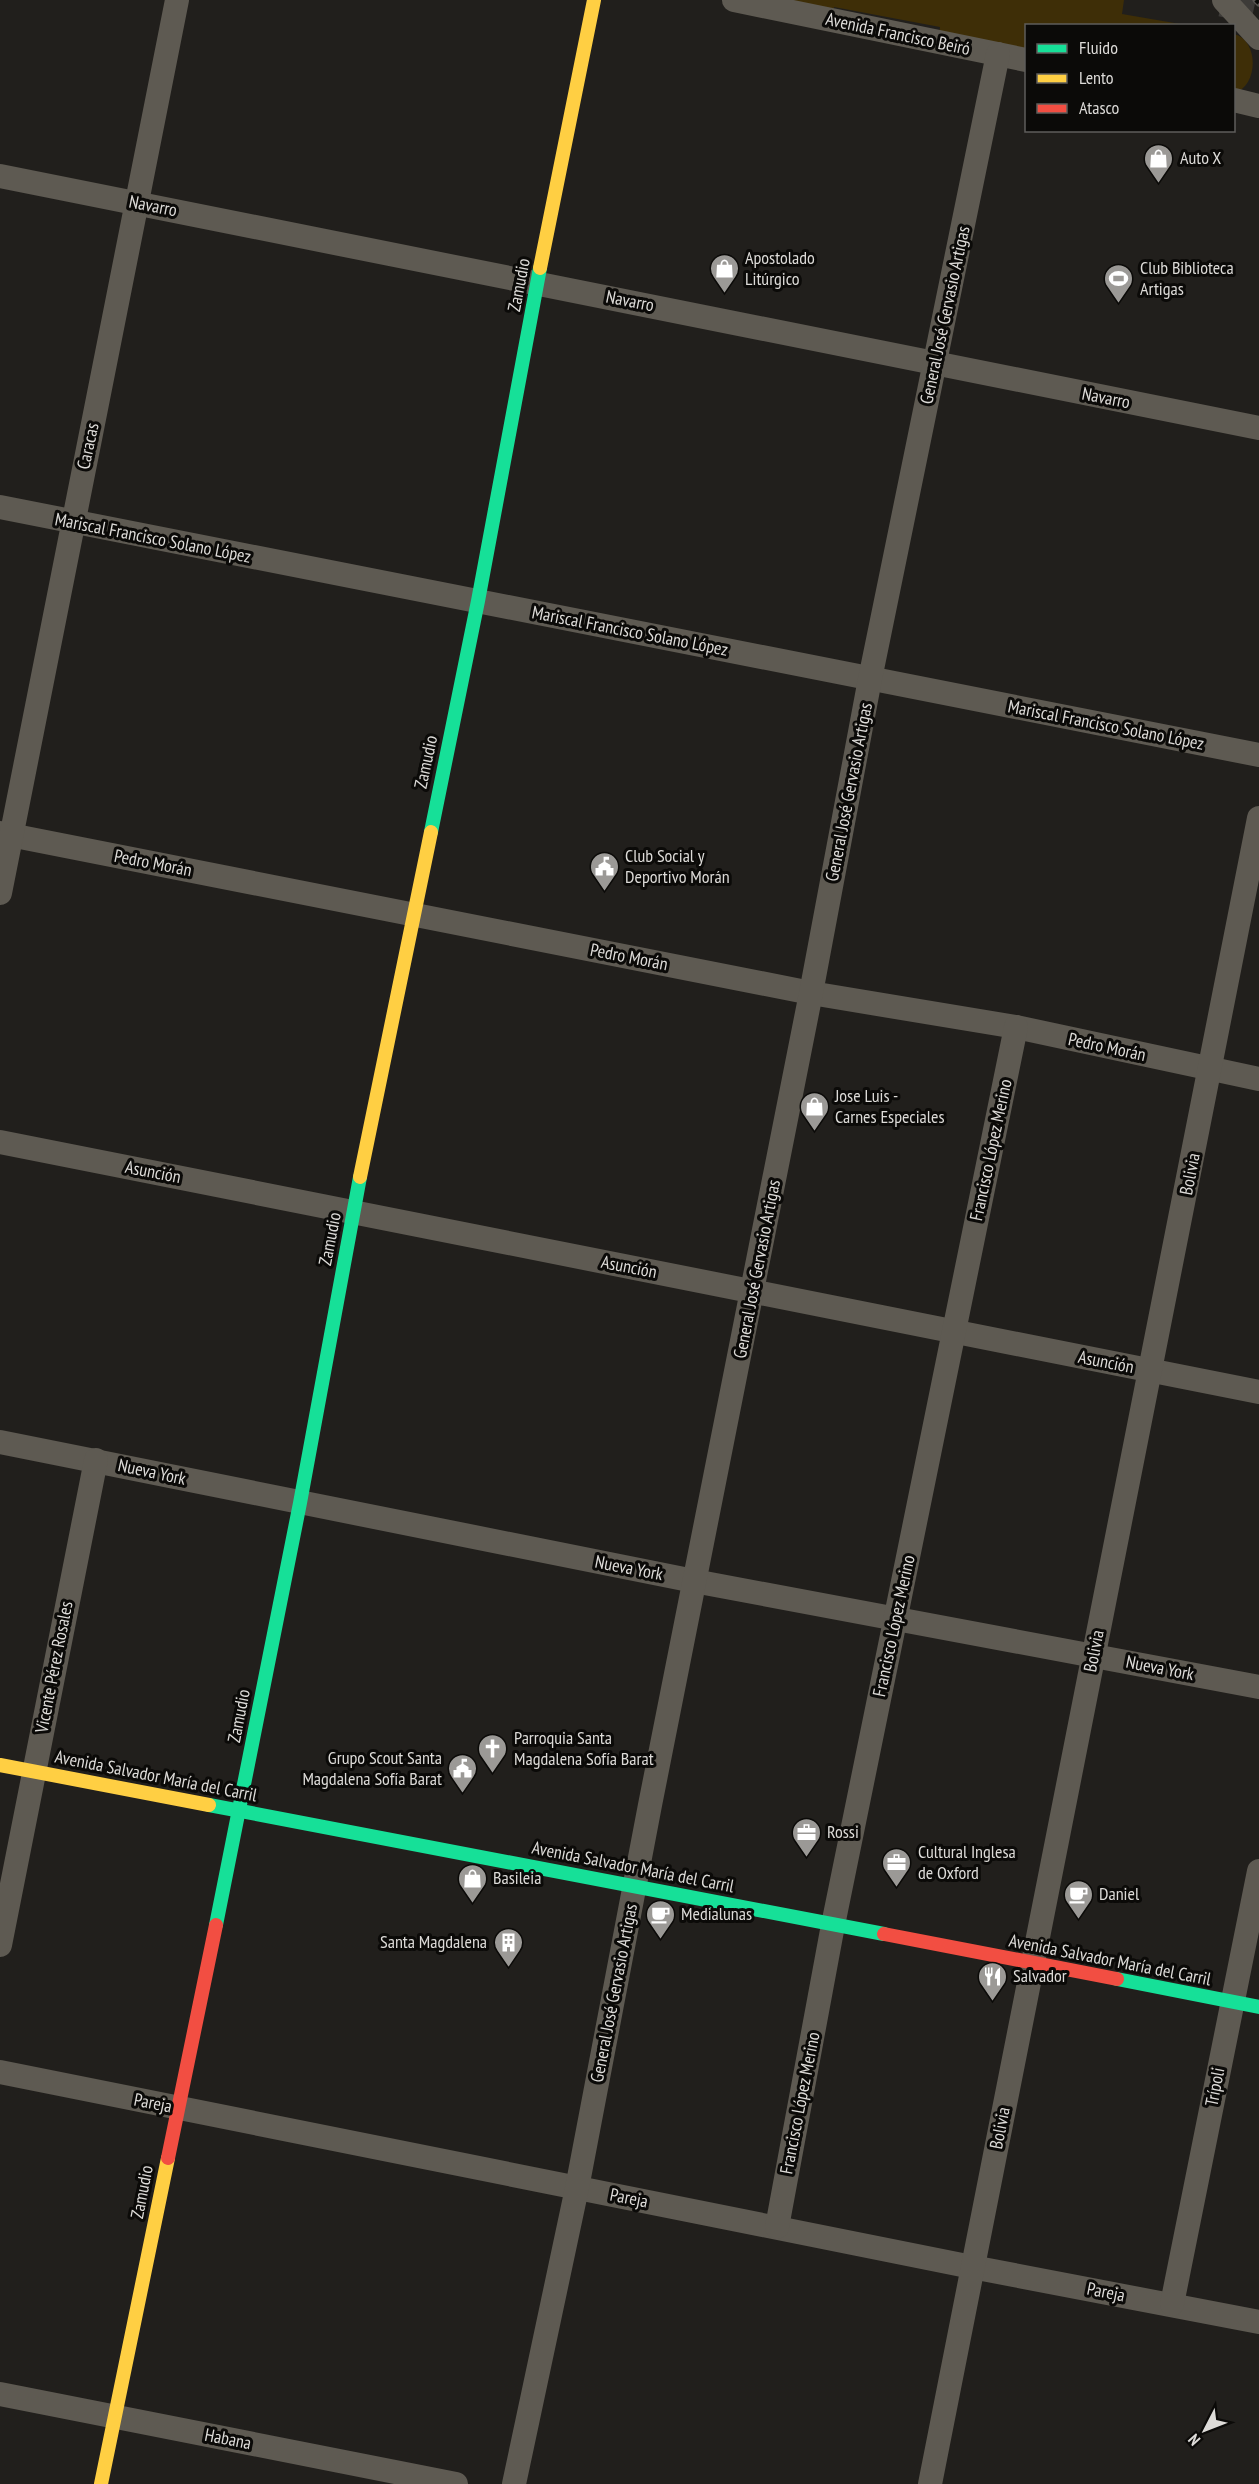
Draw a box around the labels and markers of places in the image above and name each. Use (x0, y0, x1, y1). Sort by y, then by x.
shop icon: Auto X (1143, 142, 1175, 184)
place label: Auto X (1180, 146, 1221, 169)
place label: Apostolado Litúrgico (745, 246, 815, 290)
shop icon: Apostolado Litúrgico (708, 252, 740, 294)
place label: Club Biblioteca Artigas (1140, 256, 1234, 300)
sports icon: Club Biblioteca Artigas (1103, 262, 1135, 304)
place label: Club Social y Deportivo Morán (625, 844, 730, 888)
public building icon: Club Social y Deportivo Morán (588, 850, 620, 892)
place label: Jose Luis - Carnes Especiales (834, 1084, 945, 1128)
shop icon: Jose Luis - Carnes Especiales (798, 1090, 830, 1132)
place label: Parroquia Santa Magdalena Sofía Barat (514, 1726, 654, 1770)
church icon: Parroquia Santa Magdalena Sofía Barat (477, 1732, 509, 1774)
place label: Grupo Scout Santa Magdalena Sofía Barat (302, 1746, 442, 1790)
public building icon: Grupo Scout Santa Magdalena Sofía Barat (447, 1752, 479, 1794)
office icon: Rossi (790, 1816, 822, 1858)
place label: Rossi (827, 1820, 859, 1843)
place label: Cultural Inglesa de Oxford (918, 1840, 1016, 1884)
office icon: Cultural Inglesa de Oxford (881, 1846, 913, 1888)
shop icon: Basileia (456, 1862, 488, 1904)
place label: Basileia (493, 1866, 541, 1889)
cafe icon: Daniel (1062, 1878, 1094, 1920)
place label: Daniel (1099, 1882, 1140, 1905)
cafe icon: Medialunas (644, 1898, 676, 1940)
place label: Medialunas (681, 1902, 752, 1925)
building icon: Santa Magdalena (492, 1926, 524, 1968)
place label: Santa Magdalena (380, 1930, 487, 1953)
restaurant icon: Salvador (976, 1960, 1008, 2002)
place label: Salvador (1013, 1965, 1067, 1987)

